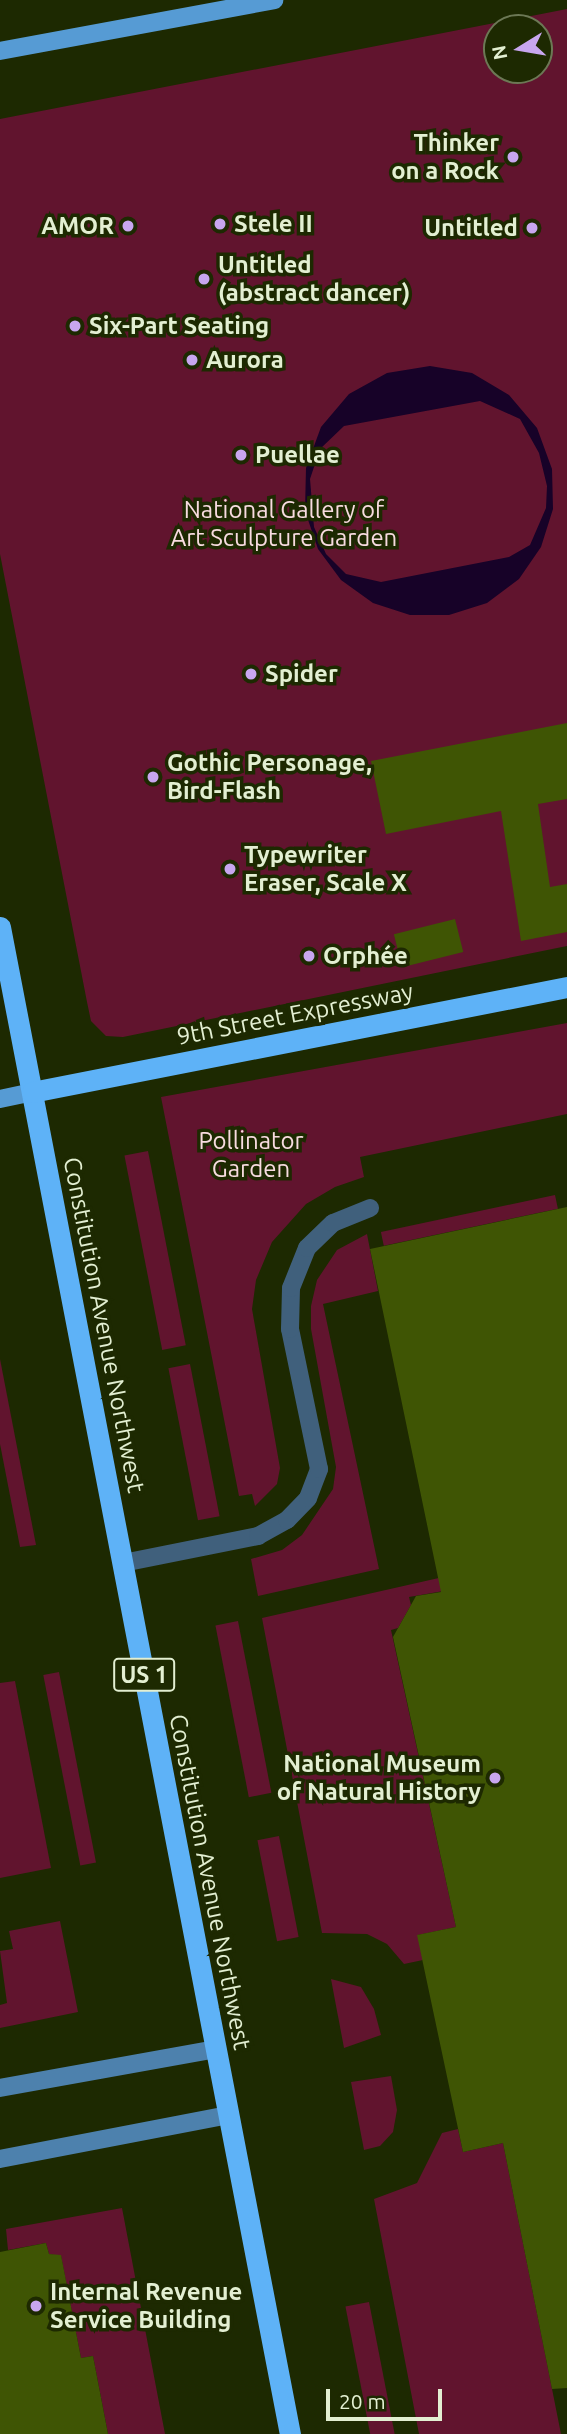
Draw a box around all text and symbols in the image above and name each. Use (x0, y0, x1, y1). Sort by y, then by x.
north arrow (483, 14, 553, 84)
text: N (487, 44, 512, 62)
place label: Thinker on a Rock (391, 129, 499, 185)
marker: Thinker on a Rock (505, 149, 521, 165)
place label: Stele II (234, 210, 313, 238)
place label: AMOR (41, 212, 114, 240)
place label: Untitled (424, 214, 518, 242)
marker: Stele II (212, 216, 228, 232)
marker: AMOR (120, 218, 136, 234)
marker: Untitled (524, 220, 540, 236)
place label: Untitled (abstract dancer) (218, 251, 410, 307)
marker: Untitled (abstract dancer) (196, 271, 212, 287)
place label: Six-Part Seating (89, 312, 269, 340)
marker: Six-Part Seating (67, 318, 83, 334)
place label: Aurora (206, 346, 284, 374)
marker: Aurora (184, 352, 200, 368)
place label: Puellae (255, 441, 340, 469)
marker: Puellae (233, 447, 249, 463)
park label: National Gallery of Art Sculpture Garden (171, 496, 397, 552)
place label: Spider (265, 660, 338, 688)
marker: Spider (243, 666, 259, 682)
place label: Gothic Personage, Bird-Flash (167, 749, 372, 805)
marker: Gothic Personage, Bird-Flash (145, 769, 161, 785)
place label: Typewriter Eraser, Scale X (244, 841, 407, 897)
marker: Typewriter Eraser, Scale X (222, 861, 238, 877)
place label: Orphée (323, 942, 408, 970)
marker: Orphée (301, 948, 317, 964)
street label: 9th Street Expressway (174, 977, 416, 1051)
park label: Pollinator Garden (198, 1127, 304, 1183)
street label: Constitution Avenue Northwest (57, 1155, 151, 1495)
road number: US 1 (113, 1656, 176, 1694)
street label: Constitution Avenue Northwest (163, 1712, 257, 2052)
place label: National Museum of Natural History (277, 1750, 481, 1806)
marker: National Museum of Natural History (487, 1770, 503, 1786)
place label: Internal Revenue Service Building (50, 2278, 242, 2334)
marker: Internal Revenue Service Building (28, 2298, 44, 2314)
scale bar (329, 2374, 444, 2418)
text: 20 m (339, 2389, 386, 2413)

